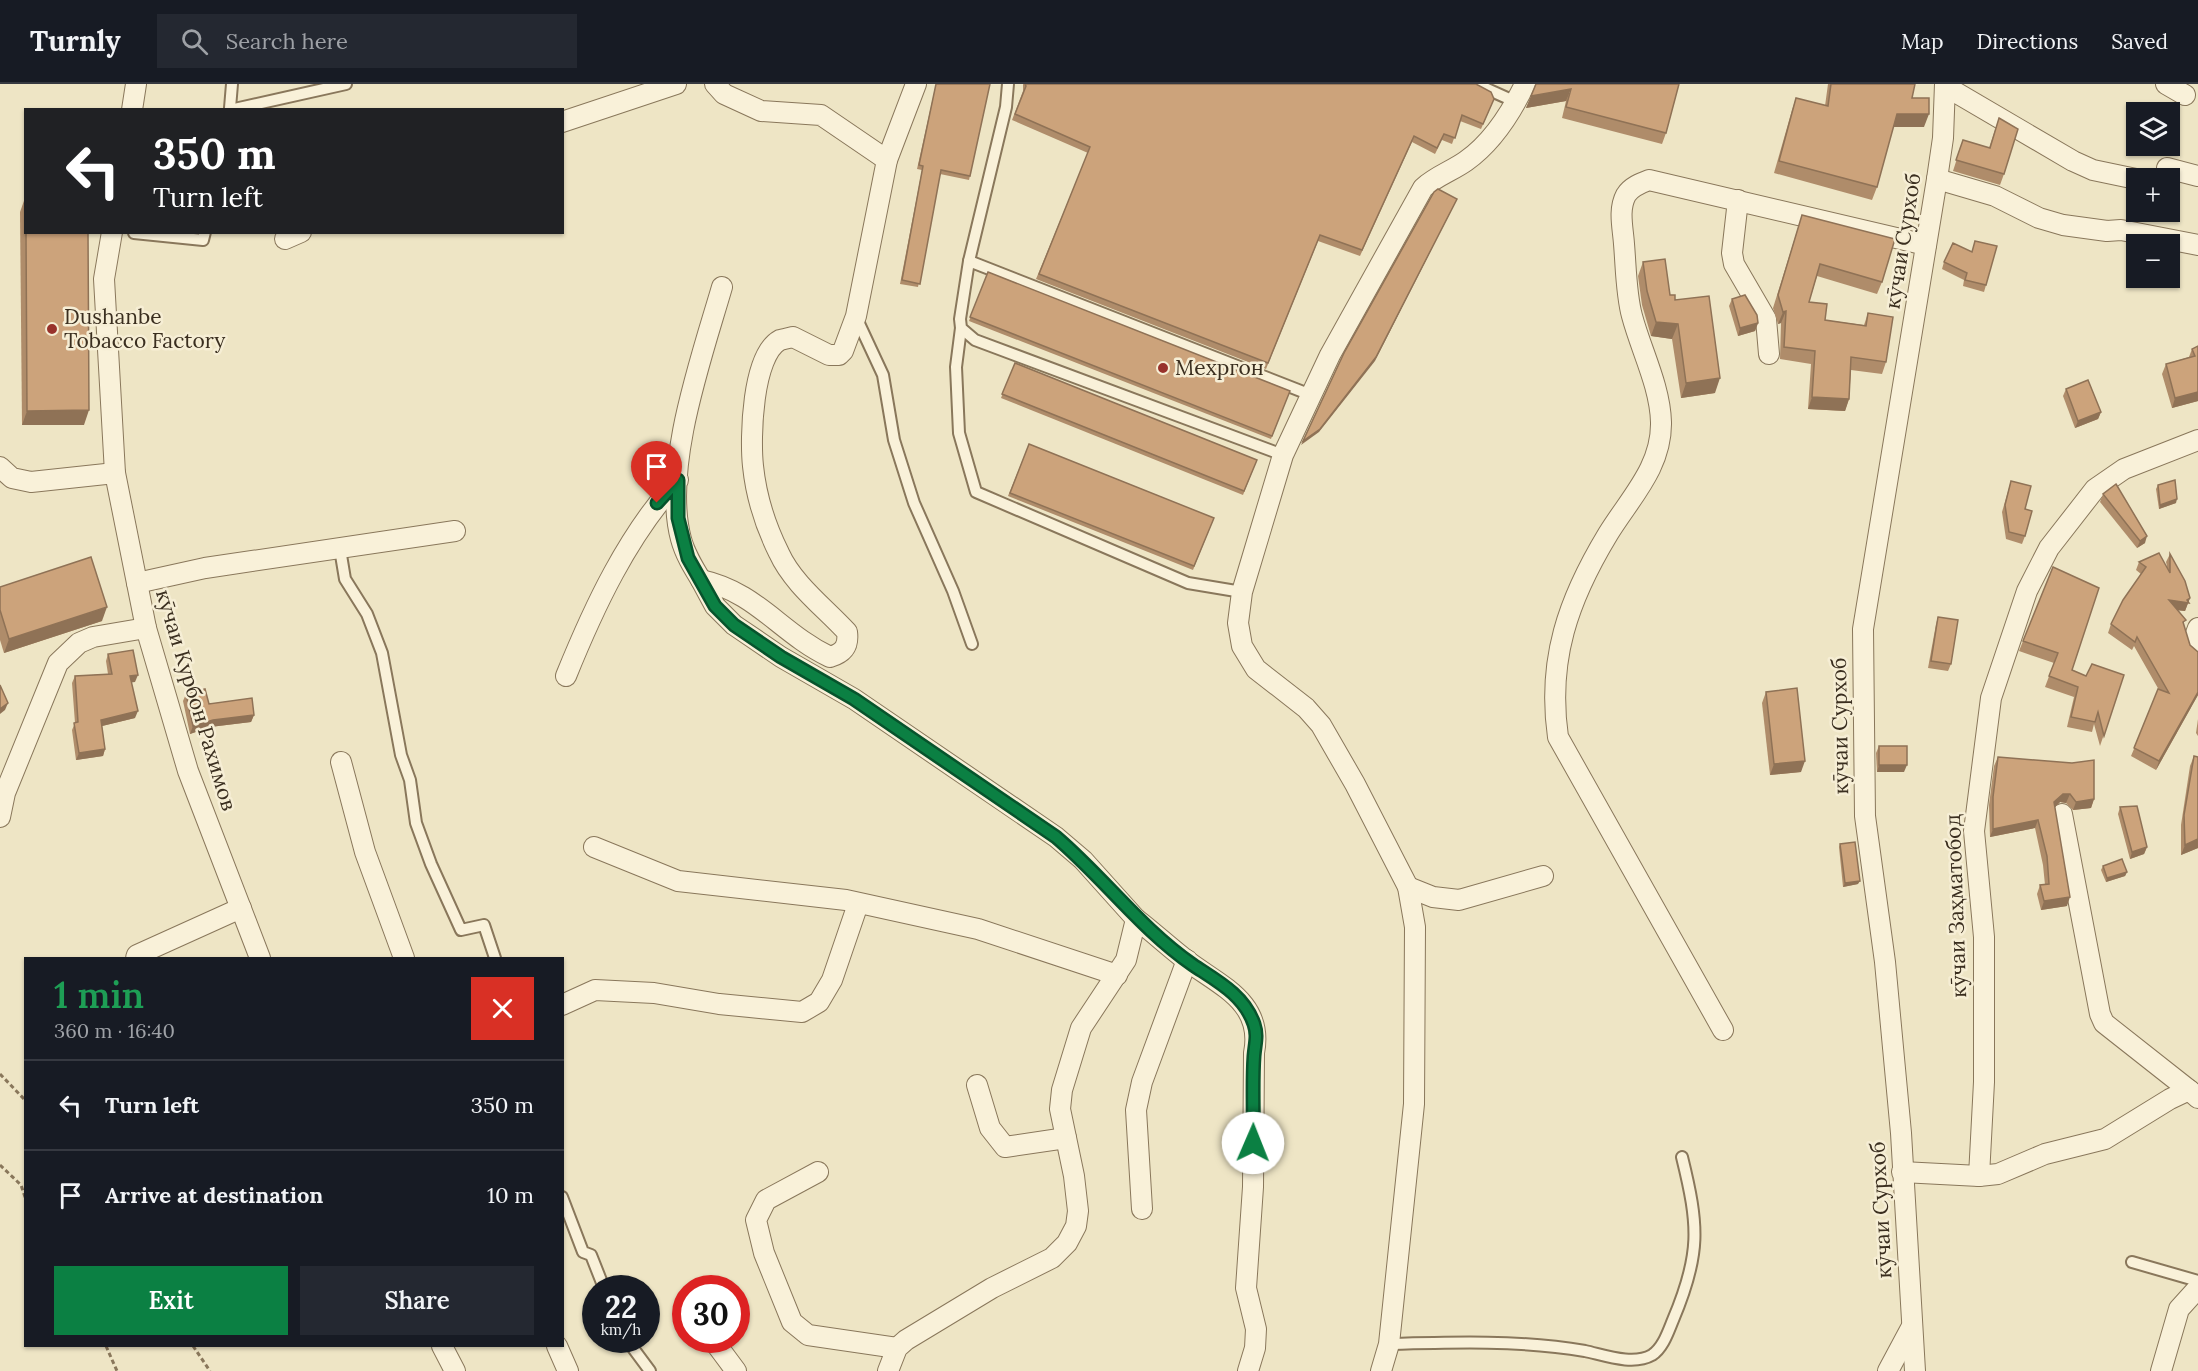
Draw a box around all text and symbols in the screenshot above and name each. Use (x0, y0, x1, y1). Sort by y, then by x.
search box (157, 14, 577, 68)
text: Turnly (30, 23, 121, 59)
icon: search (178, 25, 211, 58)
text: Search here (226, 27, 348, 55)
text: Map (1901, 28, 1944, 55)
text: Directions (1977, 28, 2078, 55)
text: Saved (2111, 28, 2168, 55)
map controls (2126, 102, 2180, 288)
button: layers (2126, 102, 2180, 156)
text: 350 m (153, 127, 276, 181)
icon: left (54, 132, 132, 210)
button: + (2126, 168, 2180, 222)
street label: кӯчаи Сурхоб (1878, 171, 1927, 311)
text: Turn left (153, 180, 263, 214)
button: − (2126, 234, 2180, 288)
place label: Dushanbe Tobacco Factory (64, 303, 225, 354)
marker: Dushanbe Tobacco Factory (45, 322, 59, 336)
place label: Мехргон (1175, 354, 1264, 381)
marker: Мехргон (1156, 361, 1170, 375)
pin (631, 441, 682, 503)
icon: arrive (640, 450, 673, 483)
street label: кӯчаи Курбон Рахимов (150, 586, 243, 814)
street label: кӯчаи Сурхоб (1825, 657, 1854, 795)
street label: кӯчаи Заҳматобод (1939, 814, 1972, 998)
text: 1 min (54, 972, 144, 1018)
button: close (471, 977, 534, 1040)
text: 360 m · 16:40 (54, 1018, 175, 1043)
icon: left (54, 1089, 87, 1122)
text: Turn left (105, 1091, 199, 1119)
text: 350 m (471, 1091, 534, 1119)
position arrow (1221, 1111, 1285, 1175)
street label: кӯчаи Сурхоб (1863, 1141, 1898, 1279)
icon: arrive (54, 1179, 87, 1212)
text: Arrive at destination (105, 1181, 323, 1209)
text: 10 m (487, 1181, 534, 1209)
button: Exit (54, 1266, 288, 1335)
button: Share (300, 1266, 534, 1335)
speed limit sign: 30 (672, 1275, 750, 1353)
text: 22 (605, 1288, 637, 1326)
text: km/h (601, 1320, 641, 1339)

